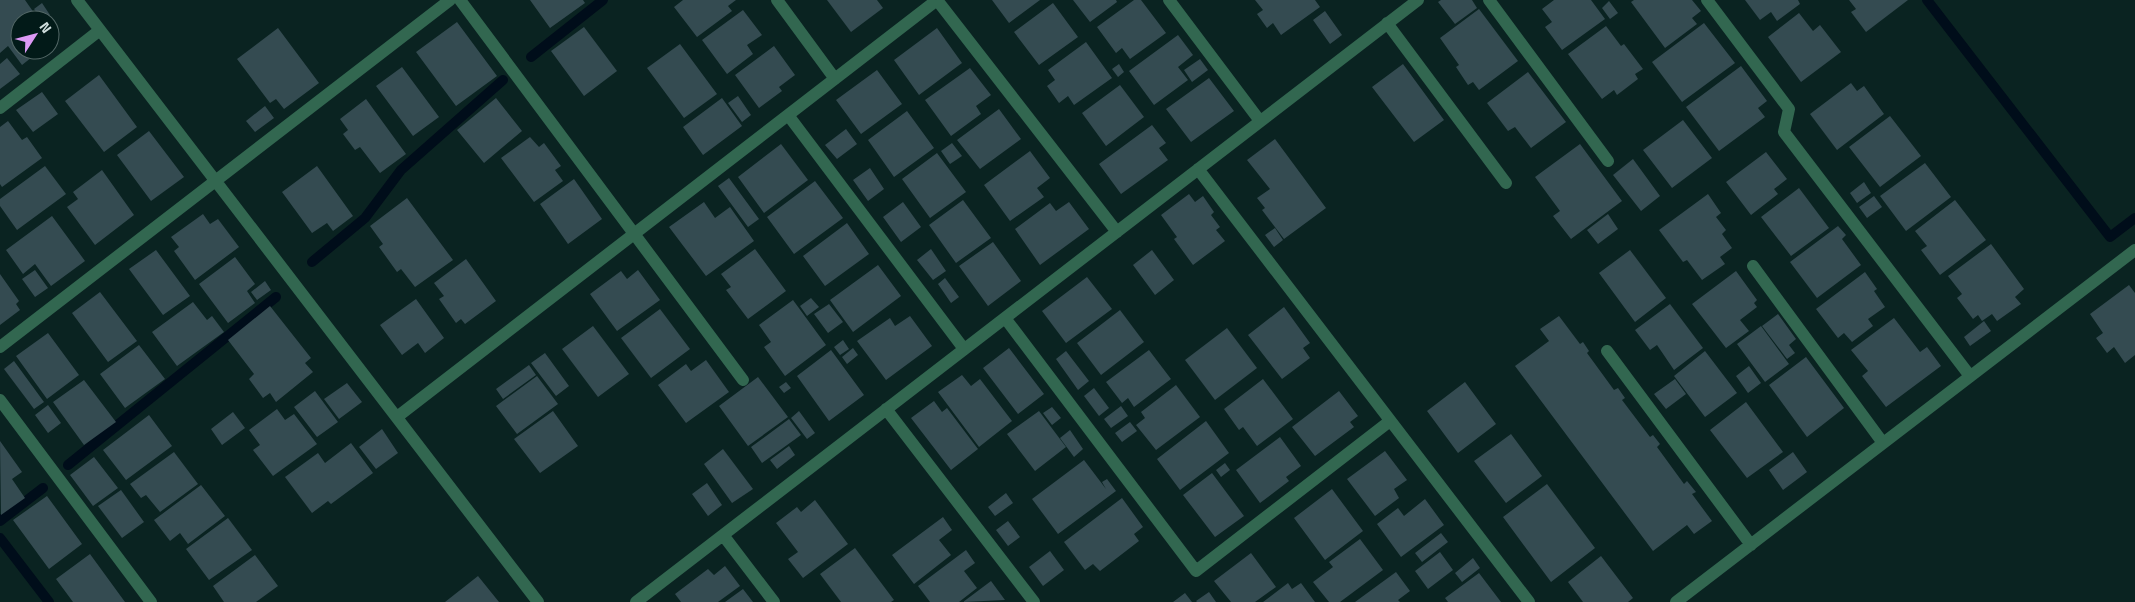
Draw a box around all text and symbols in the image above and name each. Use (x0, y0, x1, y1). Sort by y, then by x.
north arrow (10, 10, 60, 60)
text: N (35, 17, 57, 37)

